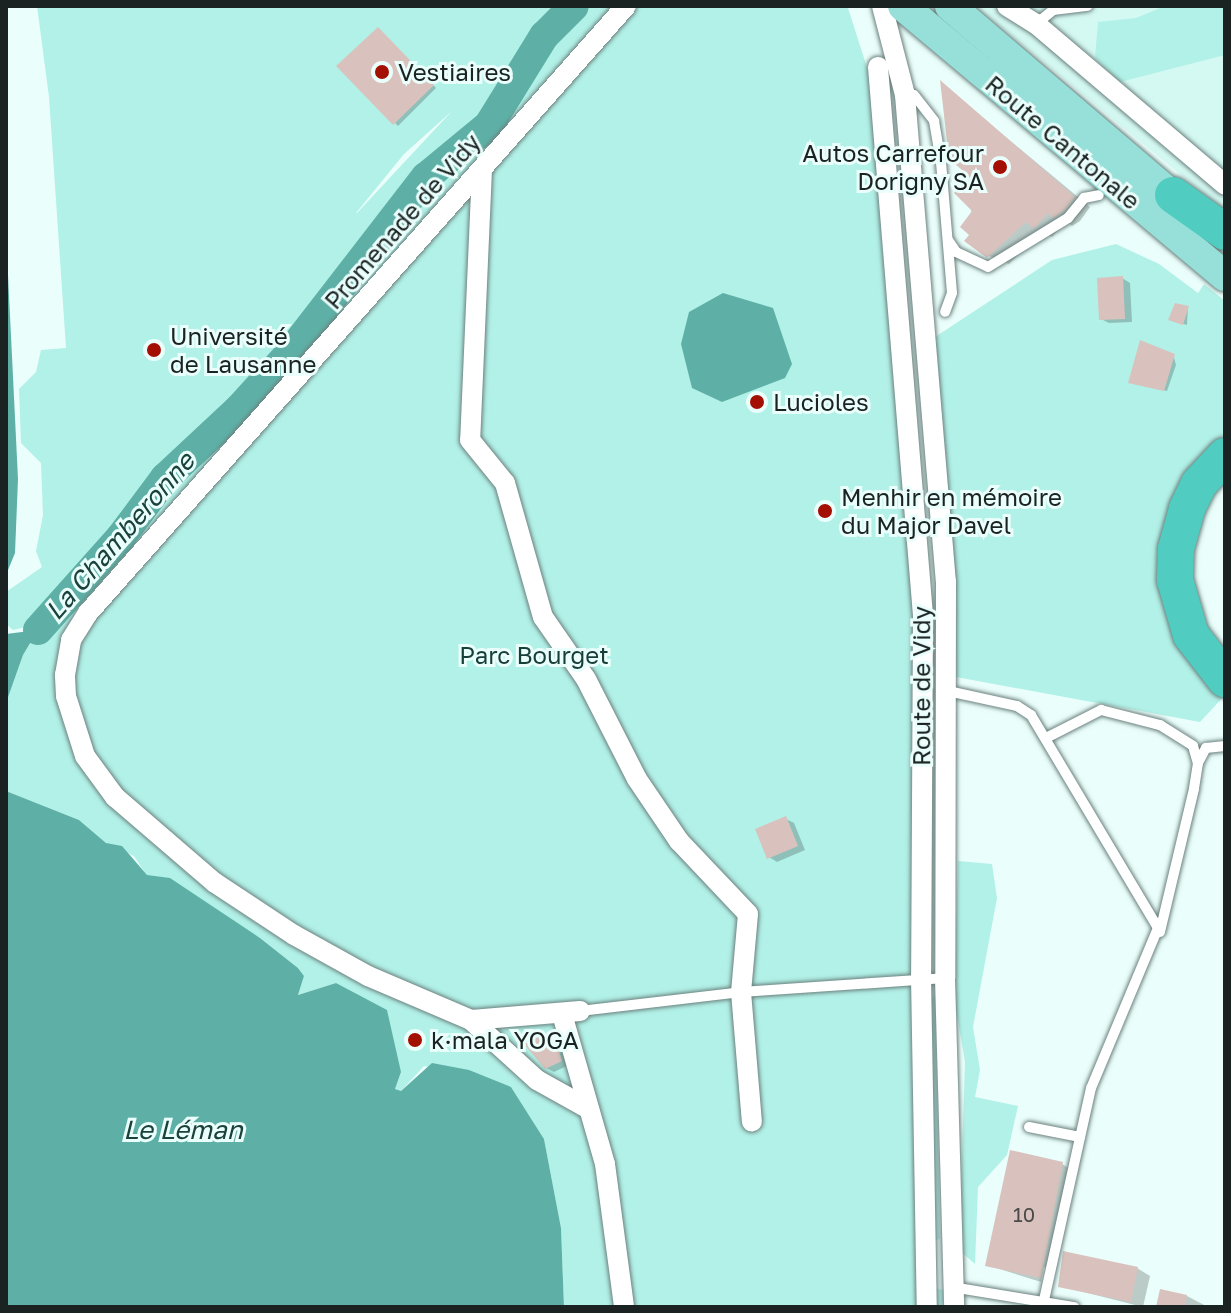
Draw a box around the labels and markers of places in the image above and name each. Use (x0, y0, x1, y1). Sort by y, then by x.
place label: Vestiaires (398, 58, 511, 86)
marker: Vestiaires (373, 63, 391, 81)
place label: Autos Carrefour Dorigny SA (802, 139, 984, 195)
marker: Autos Carrefour Dorigny SA (991, 158, 1009, 176)
place label: Université de Lausanne (170, 322, 316, 378)
marker: Université de Lausanne (145, 341, 163, 359)
place label: Lucioles (773, 388, 869, 416)
marker: Lucioles (748, 393, 766, 411)
place label: Menhir en mémoire du Major Davel (841, 483, 1062, 539)
marker: Menhir en mémoire du Major Davel (816, 502, 834, 520)
place label: k·mala YOGA (431, 1026, 579, 1054)
marker: k·mala YOGA (406, 1031, 424, 1049)

